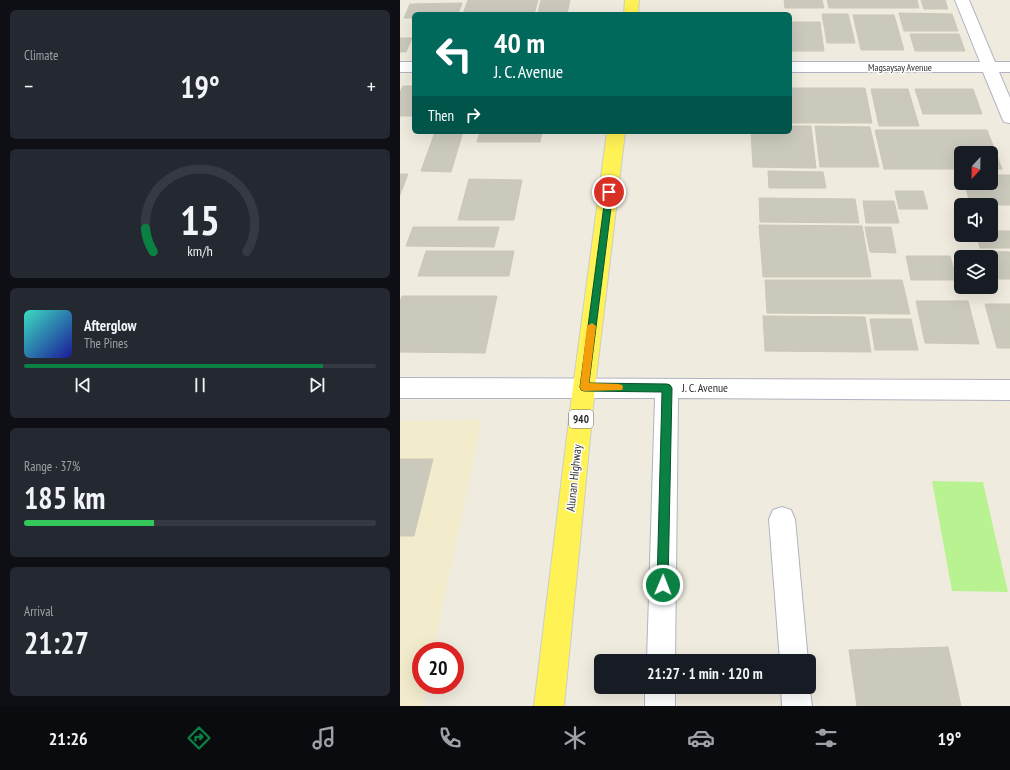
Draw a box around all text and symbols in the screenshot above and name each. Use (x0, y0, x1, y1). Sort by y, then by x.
text: 40 m (494, 24, 545, 61)
icon: left (428, 28, 480, 80)
text: Climate (24, 47, 58, 64)
text: J. C. Avenue (494, 60, 563, 83)
street label: Magsaysay Avenue (868, 61, 932, 74)
text: 19° (180, 67, 220, 106)
text: − (24, 72, 33, 100)
text: + (367, 72, 376, 100)
icon: right (462, 104, 484, 126)
text: Then (428, 106, 454, 125)
north arrow (954, 146, 998, 190)
map controls (954, 146, 998, 294)
pin (592, 175, 626, 209)
icon: arrive (598, 181, 620, 203)
text: 15 (180, 193, 220, 246)
button: sound (954, 198, 998, 242)
text: km/h (187, 240, 213, 259)
button: layers (954, 250, 998, 294)
text: Afterglow (84, 316, 136, 335)
text: The Pines (84, 335, 128, 352)
icon: previous (72, 374, 94, 396)
icon: pause (189, 374, 211, 396)
icon: next (306, 374, 328, 396)
street label: J. C. Avenue (681, 380, 728, 395)
road number: 940 (569, 410, 593, 428)
street label: Alunan Highway (563, 443, 585, 512)
text: Range · 37% (24, 458, 80, 475)
text: 185 km (24, 478, 105, 517)
position arrow (642, 564, 684, 606)
text: Arrival (24, 603, 53, 620)
text: 21:27 (24, 623, 89, 662)
speed limit sign: 20 (412, 642, 464, 694)
text: 21:27 · 1 min · 120 m (647, 664, 763, 683)
icon: directions (185, 724, 213, 752)
icon: music (310, 724, 338, 752)
icon: phone (436, 724, 464, 752)
icon: climate (561, 724, 589, 752)
icon: car (687, 724, 715, 752)
icon: filters (812, 724, 840, 752)
text: 21:26 (49, 727, 88, 750)
text: 19° (937, 727, 961, 750)

